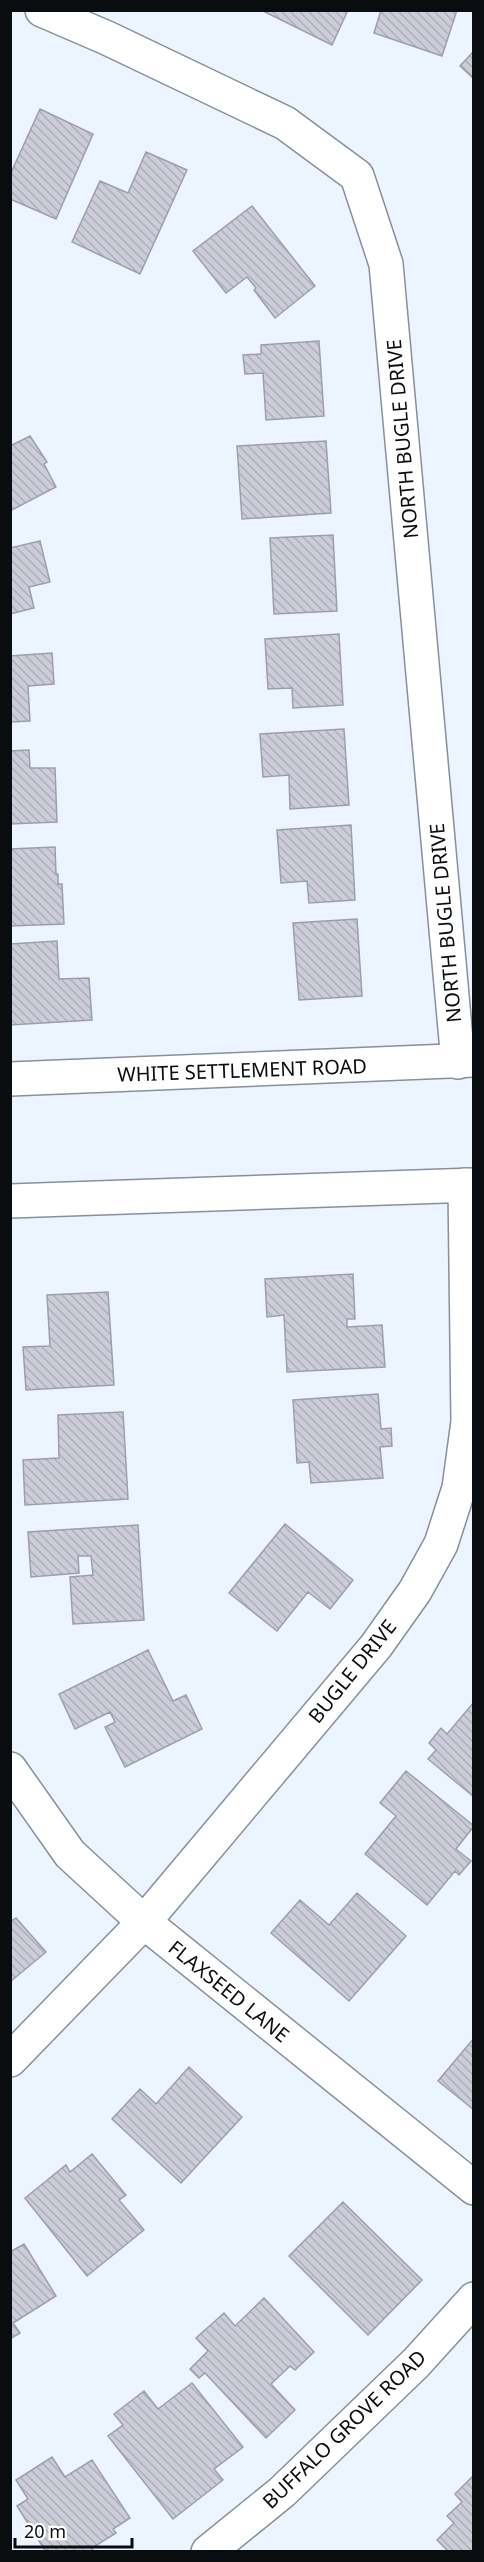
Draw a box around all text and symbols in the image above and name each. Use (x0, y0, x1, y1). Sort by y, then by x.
street label: NORTH BUGLE DRIVE (380, 338, 424, 540)
street label: NORTH BUGLE DRIVE (423, 822, 467, 1024)
street label: WHITE SETTLEMENT ROAD (117, 1052, 367, 1088)
street label: BUGLE DRIVE (302, 1614, 402, 1728)
street label: FLAXSEED LANE (163, 1934, 295, 2048)
street label: BUFFALO GROVE ROAD (256, 2344, 432, 2514)
scale bar (15, 2511, 132, 2549)
text: 20 m (24, 2519, 66, 2543)

